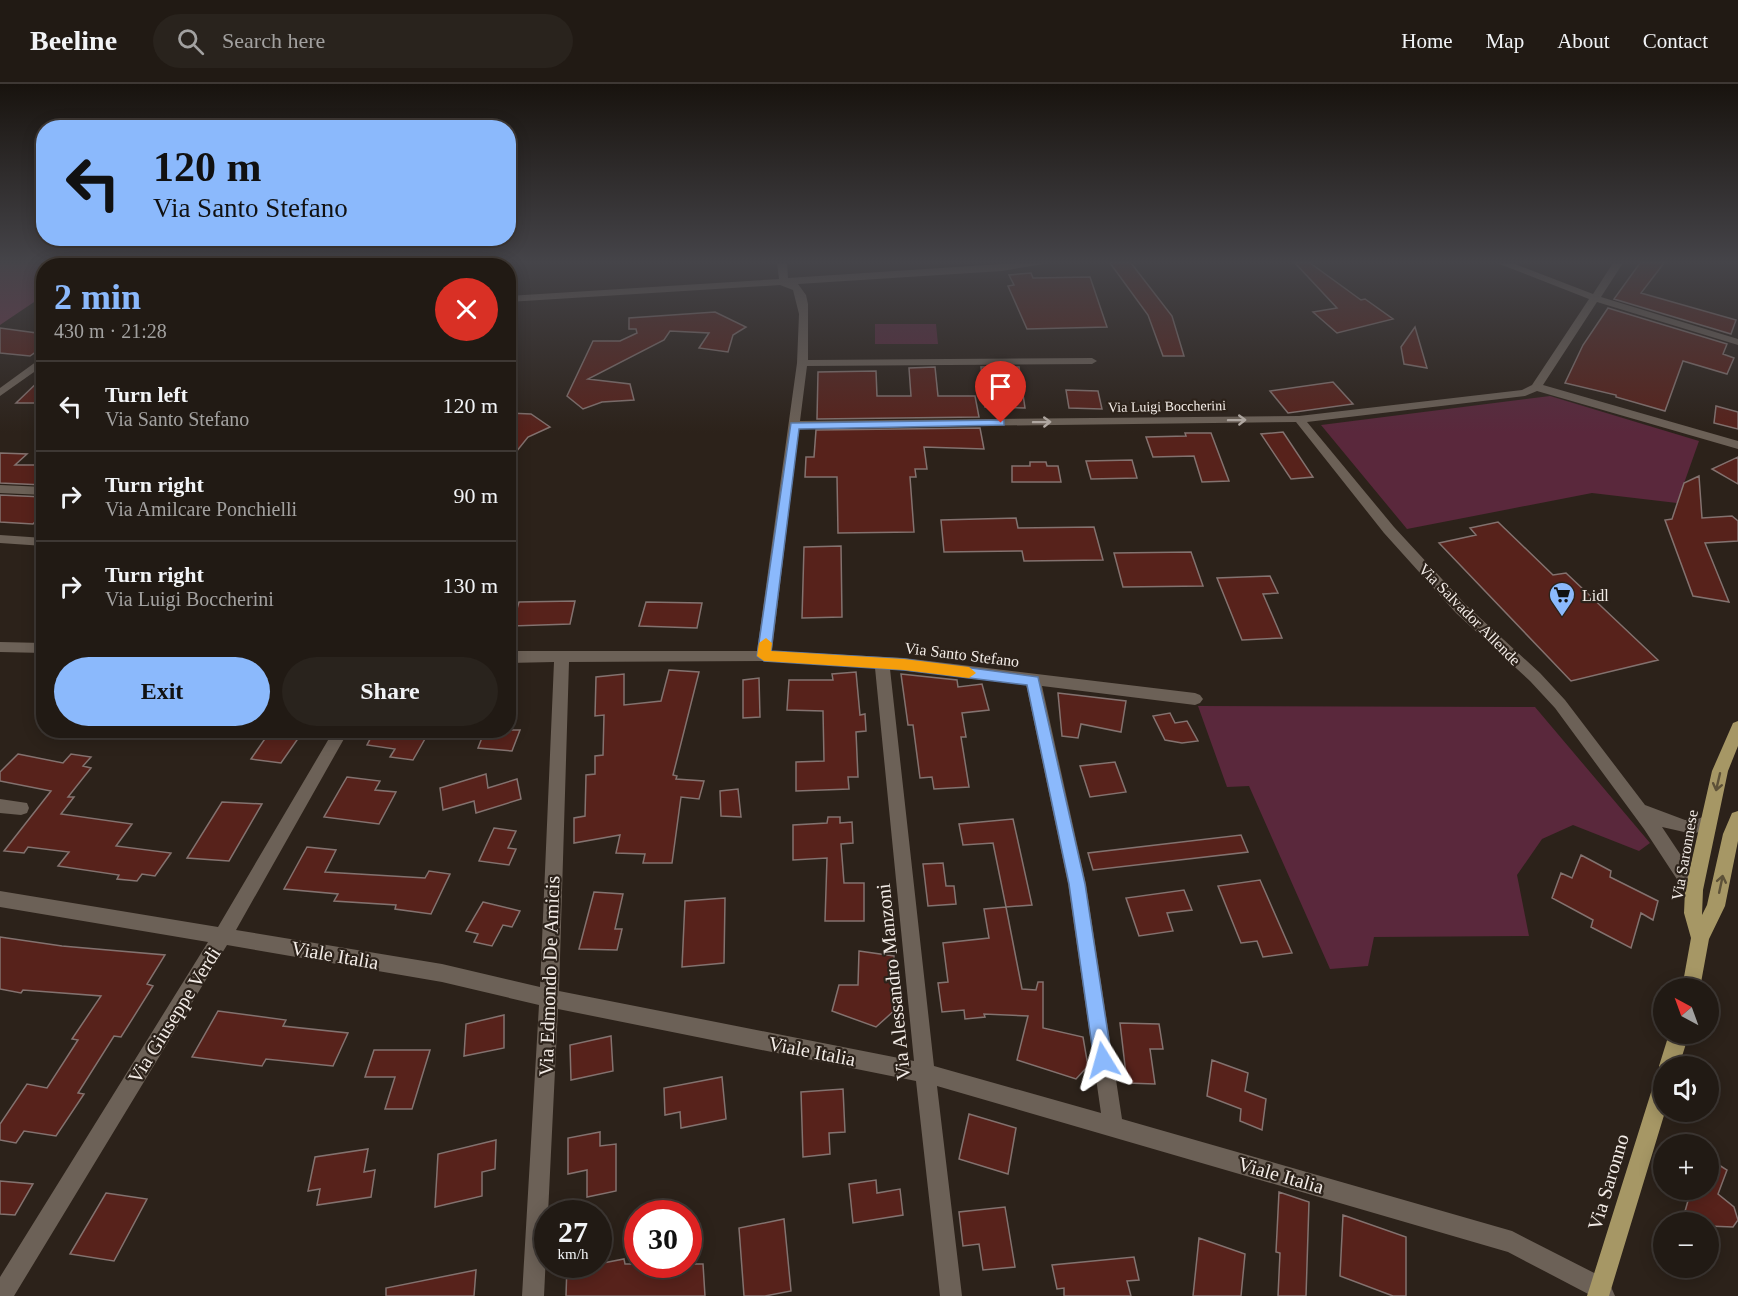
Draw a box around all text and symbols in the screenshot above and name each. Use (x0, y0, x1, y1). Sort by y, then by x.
search box (153, 14, 573, 68)
text: Beeline (30, 25, 117, 56)
icon: search (174, 25, 207, 58)
text: Search here (222, 28, 325, 53)
text: Home (1401, 29, 1453, 53)
text: Map (1486, 29, 1524, 53)
text: About (1557, 29, 1610, 53)
text: Contact (1643, 29, 1708, 53)
icon: left (54, 144, 132, 222)
text: 120 m (153, 144, 262, 190)
text: Via Santo Stefano (153, 193, 348, 223)
text: 2 min (54, 277, 141, 317)
button: close (435, 278, 498, 341)
text: 430 m · 21:28 (54, 320, 167, 342)
pin (975, 361, 1026, 423)
icon: arrive (984, 370, 1017, 403)
text: Turn left (105, 382, 188, 407)
icon: left (54, 390, 87, 423)
text: 120 m (442, 393, 498, 418)
street label: Via Luigi Boccherini (1108, 398, 1226, 415)
text: Via Santo Stefano (105, 408, 249, 430)
one-way arrow (1226, 414, 1246, 426)
one-way arrow (1031, 416, 1051, 428)
text: Turn right (105, 472, 204, 497)
icon: right (54, 480, 87, 513)
text: 90 m (453, 483, 498, 508)
text: Via Amilcare Ponchielli (105, 498, 297, 520)
street label: Via Salvador Allende (1415, 560, 1524, 669)
text: Turn right (105, 562, 204, 587)
icon: right (54, 570, 87, 603)
text: 130 m (442, 573, 498, 598)
supermarket icon: Lidl (1547, 580, 1577, 618)
place label: Lidl (1582, 587, 1609, 604)
text: Via Luigi Boccherini (105, 588, 274, 610)
street label: Via Santo Stefano (904, 639, 1020, 670)
button: Exit (54, 657, 270, 726)
button: Share (282, 657, 498, 726)
one-way arrow (1712, 772, 1723, 791)
street label: Via Saronnese (1668, 808, 1701, 902)
street label: Via Edmondo De Amicis (535, 875, 563, 1077)
one-way arrow (1716, 875, 1727, 894)
street label: Via Alessandro Manzoni (872, 882, 914, 1081)
street label: Viale Italia (290, 937, 380, 974)
street label: Via Giuseppe Verdi (123, 943, 226, 1088)
north arrow (1653, 978, 1719, 1044)
map controls (1653, 978, 1719, 1278)
position arrow (1071, 1028, 1135, 1092)
street label: Viale Italia (767, 1032, 858, 1070)
button: sound (1653, 1056, 1719, 1122)
street label: Via Saronno (1583, 1131, 1633, 1233)
button: + (1653, 1134, 1719, 1200)
street label: Viale Italia (1236, 1152, 1327, 1198)
speed limit sign: 30 (624, 1200, 702, 1278)
button: − (1653, 1212, 1719, 1278)
text: 27 (558, 1215, 588, 1248)
text: km/h (558, 1246, 588, 1262)

